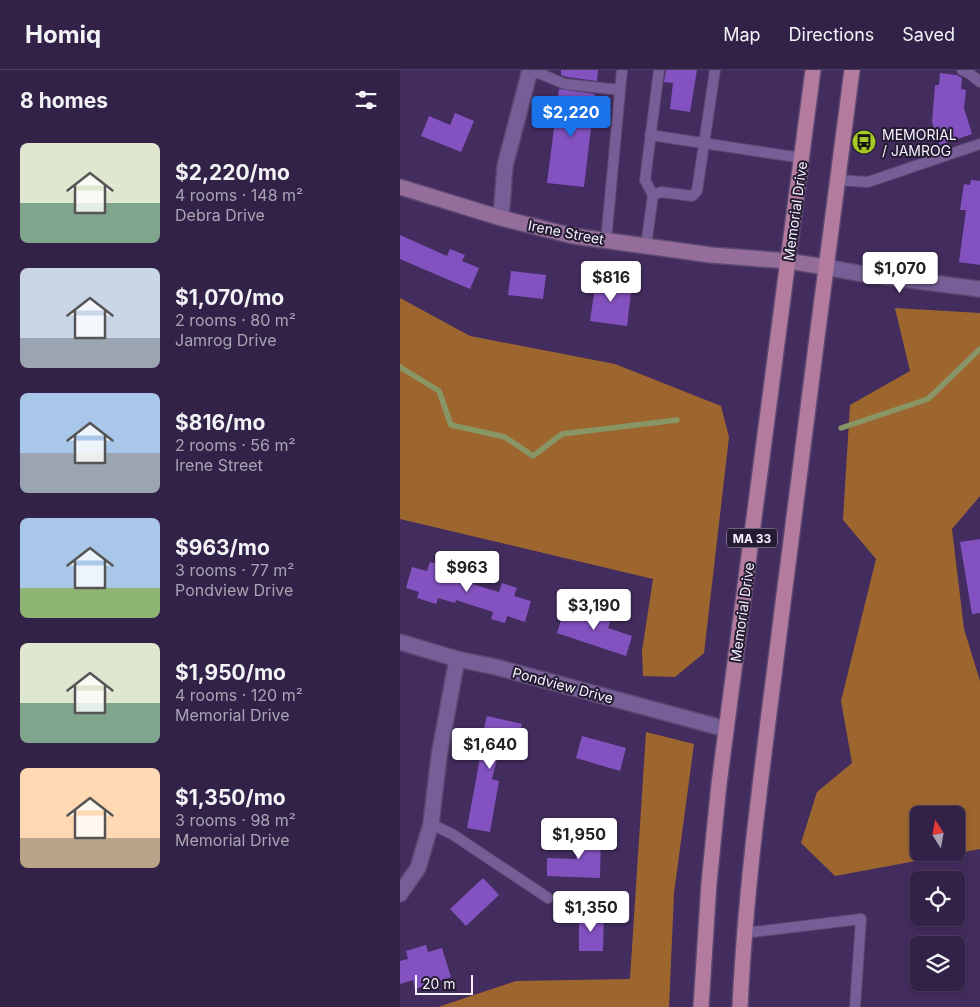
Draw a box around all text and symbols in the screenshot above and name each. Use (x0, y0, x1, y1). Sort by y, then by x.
text: Homiq (25, 20, 101, 49)
text: Map (723, 24, 761, 45)
text: Directions (789, 24, 874, 45)
text: Saved (902, 24, 955, 45)
icon: filters (352, 86, 380, 114)
text: 8 homes (20, 88, 108, 113)
pin: $2,220 (530, 96, 612, 138)
text: $2,220 (543, 102, 599, 122)
place label: MEMORIAL / JAMROG (882, 126, 957, 159)
bus stop icon: MEMORIAL / JAMROG (851, 129, 877, 155)
text: $2,220/mo (175, 160, 290, 185)
street label: Memorial Drive (780, 160, 810, 262)
icon: home (60, 163, 120, 223)
text: 4 rooms · 148 m² (175, 185, 303, 205)
text: Debra Drive (175, 205, 265, 225)
street label: Irene Street (527, 216, 606, 248)
pin: $1,070 (859, 252, 941, 294)
text: $1,070 (874, 258, 926, 278)
pin: $816 (581, 260, 641, 303)
text: $816 (592, 267, 630, 287)
text: $1,070/mo (175, 285, 284, 310)
icon: home (60, 288, 120, 348)
text: 2 rooms · 80 m² (175, 310, 296, 330)
text: Jamrog Drive (175, 330, 277, 350)
text: $816/mo (175, 410, 265, 435)
icon: home (60, 413, 120, 473)
text: 2 rooms · 56 m² (175, 435, 296, 455)
text: Irene Street (175, 455, 263, 475)
road number: MA 33 (727, 528, 777, 548)
text: $963/mo (175, 535, 270, 560)
icon: home (60, 538, 120, 598)
pin: $963 (437, 550, 497, 593)
text: $963 (446, 557, 488, 577)
text: 3 rooms · 77 m² (175, 560, 294, 580)
street label: Memorial Drive (727, 561, 757, 663)
text: Pondview Drive (175, 580, 293, 600)
pin: $3,190 (553, 588, 635, 631)
text: $3,190 (568, 595, 620, 615)
text: $1,950/mo (175, 660, 286, 685)
icon: home (60, 663, 120, 723)
street label: Pondview Drive (511, 663, 615, 707)
text: 4 rooms · 120 m² (175, 685, 303, 705)
text: Memorial Drive (175, 705, 290, 725)
pin: $1,640 (449, 728, 531, 770)
text: $1,640 (463, 734, 517, 754)
text: $1,350/mo (175, 785, 286, 810)
icon: home (60, 788, 120, 848)
north arrow (910, 806, 965, 861)
map controls (910, 806, 965, 991)
text: 3 rooms · 98 m² (175, 810, 296, 830)
pin: $1,950 (538, 818, 620, 860)
text: $1,950 (552, 824, 606, 844)
text: Memorial Drive (175, 830, 290, 850)
button: locate (910, 871, 965, 926)
pin: $1,350 (550, 890, 632, 933)
text: $1,350 (564, 897, 618, 917)
button: layers (910, 936, 965, 991)
scale bar (415, 972, 472, 995)
text: 20 m (422, 975, 456, 992)

